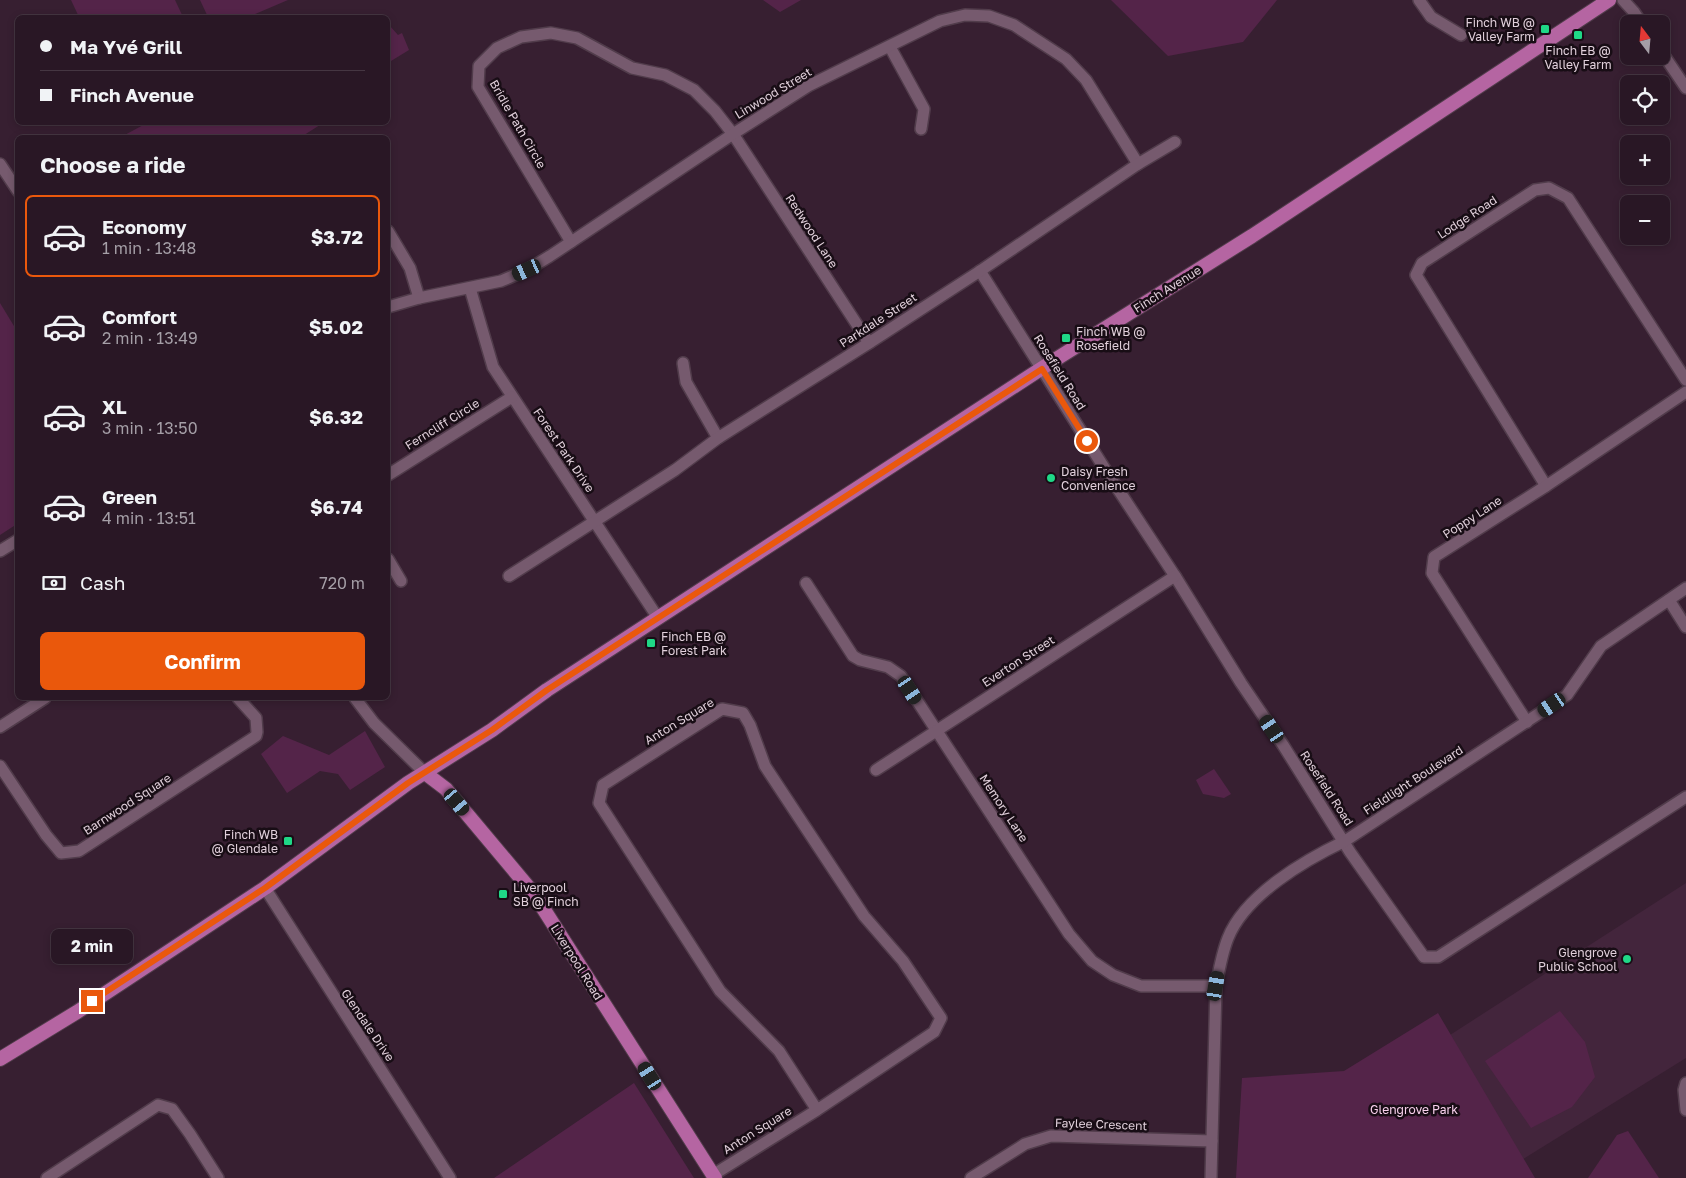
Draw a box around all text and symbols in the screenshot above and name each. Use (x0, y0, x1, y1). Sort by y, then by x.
place label: Finch WB @ Valley Farm (1466, 15, 1535, 44)
north arrow (1620, 15, 1670, 65)
map controls (1620, 15, 1670, 245)
marker: Finch WB @ Valley Farm (1539, 23, 1551, 35)
marker: Finch EB @ Valley Farm (1572, 29, 1584, 41)
text: Ma Yvé Grill (70, 35, 182, 58)
place label: Finch EB @ Valley Farm (1544, 43, 1612, 72)
street label: Linwood Street (732, 64, 814, 122)
button: locate (1620, 75, 1670, 125)
street label: Bridle Path Circle (487, 77, 549, 171)
text: Finch Avenue (70, 83, 194, 106)
button: + (1620, 135, 1670, 185)
text: Choose a ride (40, 151, 186, 178)
street label: Redwood Lane (783, 191, 841, 271)
street label: Lodge Road (1434, 192, 1500, 242)
button: − (1620, 195, 1670, 245)
icon: car (42, 214, 87, 259)
text: Economy (102, 215, 187, 238)
text: $3.72 (311, 225, 363, 248)
text: 1 min · 13:48 (102, 238, 196, 258)
car (510, 257, 543, 283)
street label: Finch Avenue (1130, 262, 1204, 316)
street label: Parkdale Street (837, 289, 920, 351)
icon: car (42, 304, 87, 349)
text: Comfort (102, 305, 177, 328)
text: $5.02 (309, 315, 363, 338)
place label: Finch WB @ Rosefield (1076, 324, 1145, 353)
text: 2 min · 13:49 (102, 328, 198, 348)
street label: Rosefield Road (1031, 331, 1089, 413)
marker: Finch WB @ Rosefield (1060, 332, 1072, 344)
icon: car (42, 394, 87, 439)
text: XL (102, 395, 127, 418)
street label: Ferncliff Circle (402, 395, 482, 453)
text: $6.32 (309, 405, 363, 428)
street label: Forest Park Drive (530, 405, 598, 495)
text: 3 min · 13:50 (102, 418, 198, 438)
route start (1076, 430, 1098, 452)
place label: Daisy Fresh Convenience (1061, 464, 1135, 493)
marker: Daisy Fresh Convenience (1045, 472, 1057, 484)
icon: car (42, 484, 87, 529)
text: Green (102, 485, 157, 508)
street label: Poppy Lane (1440, 492, 1504, 542)
text: $6.74 (310, 495, 363, 518)
text: 4 min · 13:51 (102, 508, 196, 528)
icon: cash (40, 569, 68, 597)
text: Cash (80, 571, 125, 594)
text: 720 m (319, 573, 365, 593)
place label: Finch EB @ Forest Park (661, 629, 727, 658)
button: Confirm (40, 632, 365, 690)
street label: Everton Street (979, 632, 1057, 690)
marker: Finch EB @ Forest Park (645, 637, 657, 649)
car (895, 673, 924, 707)
car (1535, 690, 1568, 720)
street label: Anton Square (642, 694, 716, 748)
car (1257, 712, 1286, 746)
street label: Fieldlight Boulevard (1360, 742, 1466, 818)
street label: Rosefield Road (1297, 748, 1357, 828)
street label: Barnwood Square (80, 770, 174, 838)
street label: Memory Lane (976, 771, 1032, 845)
car (441, 786, 472, 818)
place label: Finch WB @ Glendale (211, 827, 278, 856)
marker: Finch WB @ Glendale (282, 835, 294, 847)
place label: Liverpool SB @ Finch (513, 880, 579, 909)
marker: Liverpool SB @ Finch (497, 888, 509, 900)
street label: Liverpool Road (548, 921, 606, 1003)
callout: 2 min (51, 928, 133, 964)
text: 2 min (71, 936, 113, 956)
place label: Glengrove Public School (1538, 945, 1617, 974)
marker: Glengrove Public School (1621, 953, 1633, 965)
car (1206, 970, 1225, 1002)
street label: Glendale Drive (338, 986, 398, 1064)
route end (81, 990, 103, 1012)
car (635, 1059, 664, 1093)
park label: Glengrove Park (1370, 1102, 1458, 1117)
street label: Anton Square (720, 1103, 794, 1157)
street label: Faylee Crescent (1055, 1115, 1148, 1133)

